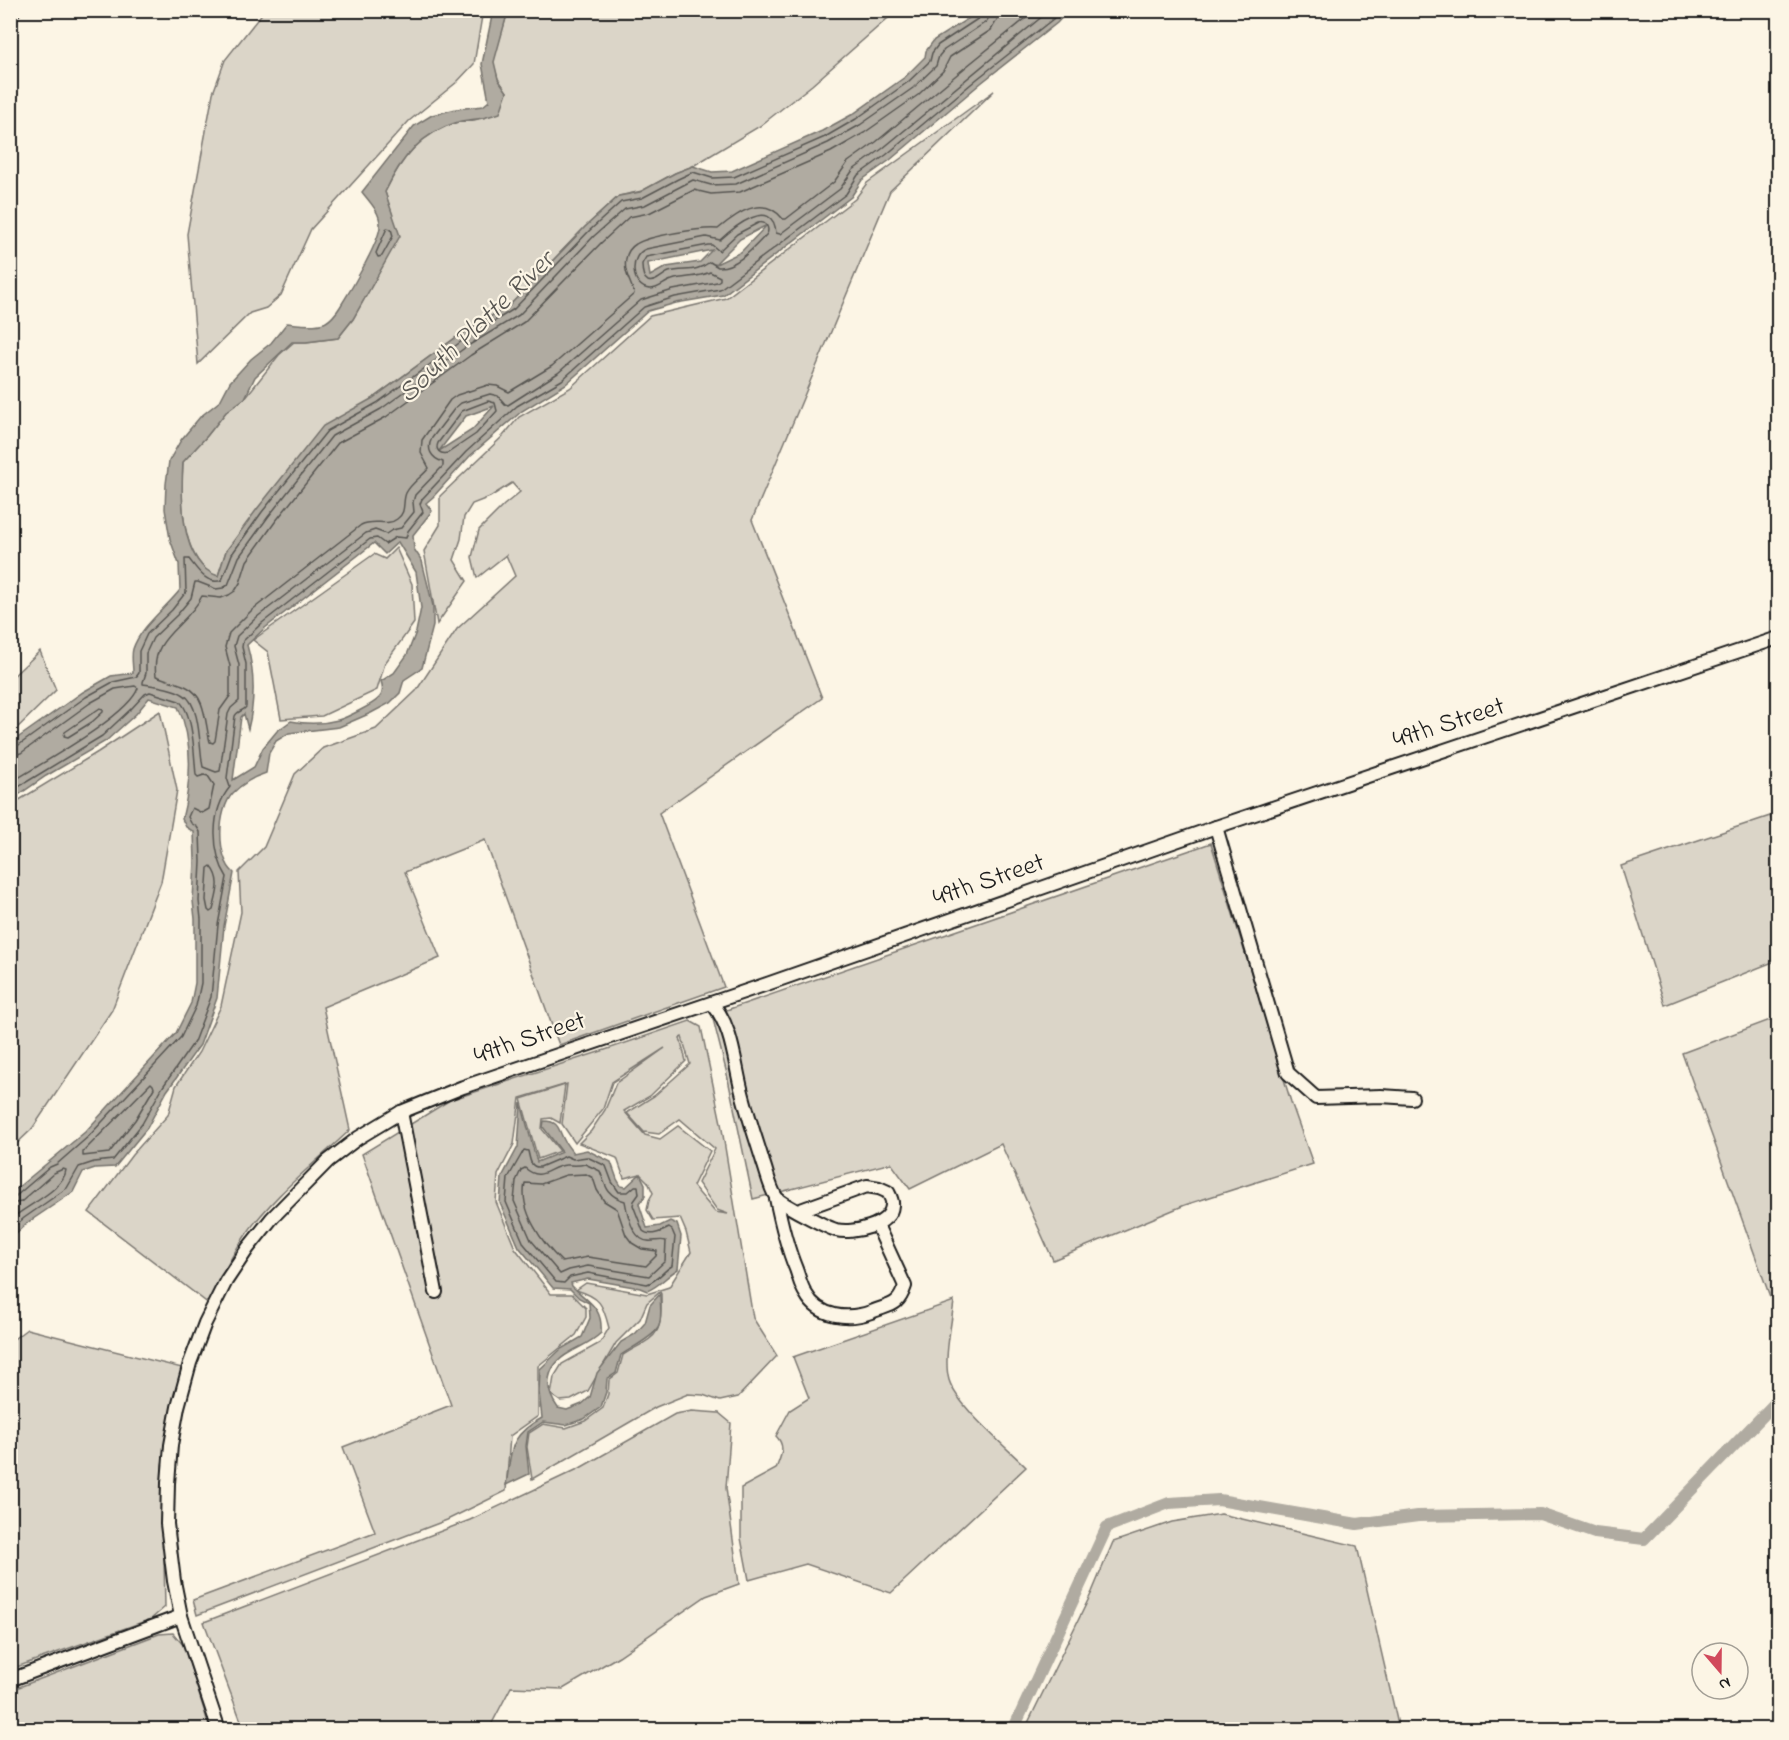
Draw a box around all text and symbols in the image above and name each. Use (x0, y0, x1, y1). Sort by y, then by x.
water label: South Platte River (389, 240, 567, 414)
street label: 49th Street (1388, 688, 1510, 760)
street label: 49th Street (928, 844, 1050, 918)
street label: 49th Street (469, 1002, 591, 1076)
north arrow (1690, 1641, 1750, 1701)
text: N (1715, 1670, 1734, 1696)

